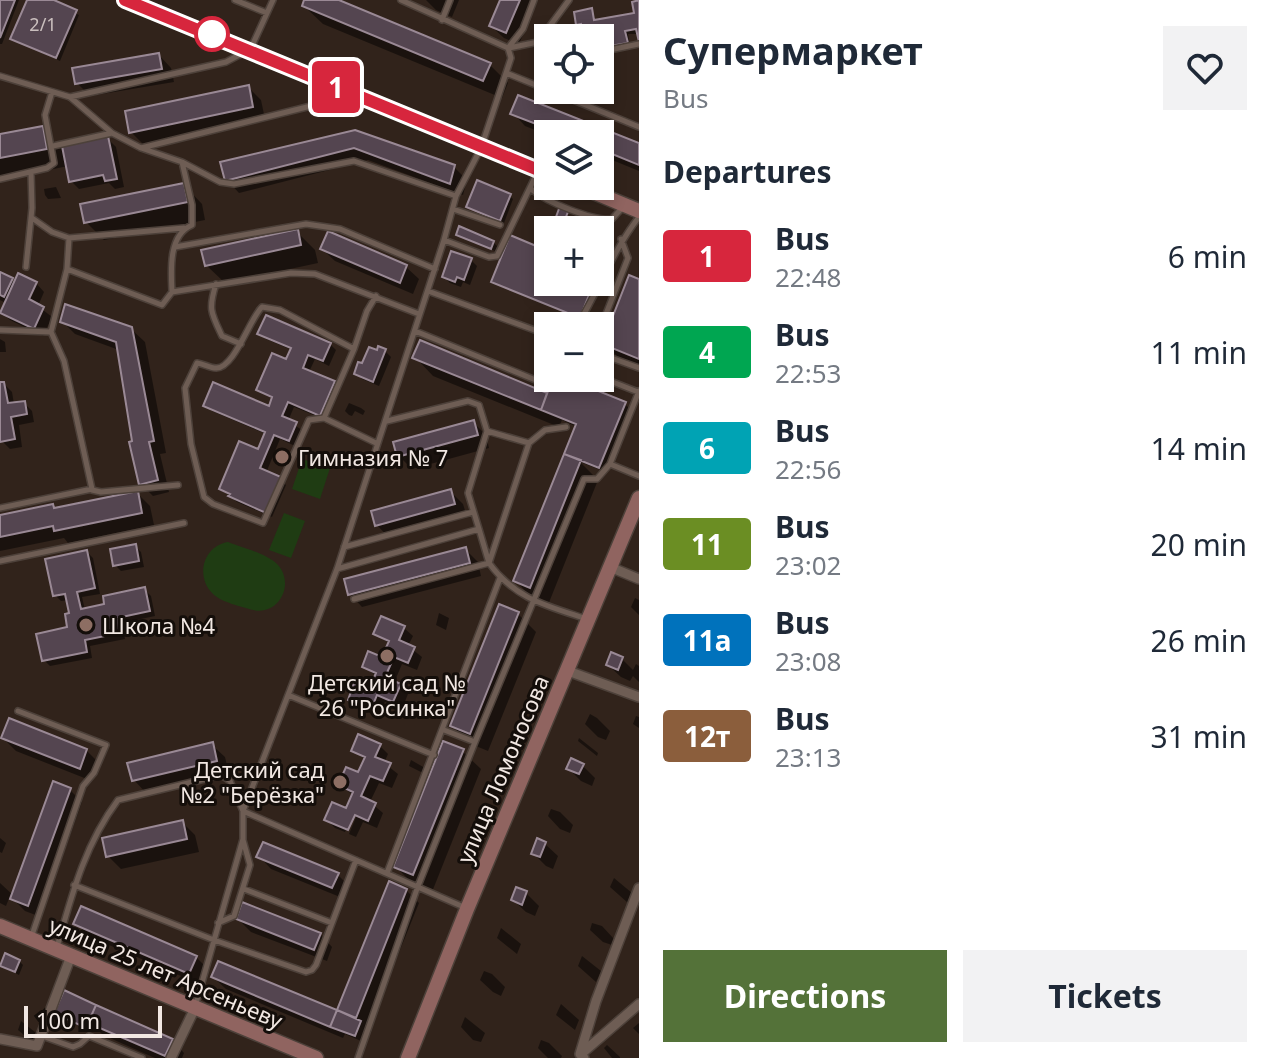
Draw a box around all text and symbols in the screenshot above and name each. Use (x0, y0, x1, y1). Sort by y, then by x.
house number: 2/1 (29, 12, 57, 36)
unlabelled marker (195, 17, 229, 51)
map controls (534, 24, 614, 392)
button: locate (534, 24, 614, 104)
text: Супермаркет (663, 24, 922, 76)
button: heart (1163, 26, 1247, 110)
line badge: 1 (310, 61, 362, 113)
text: 1 (328, 68, 344, 106)
text: Bus (663, 80, 708, 116)
button: layers (534, 120, 614, 200)
text: Departures (663, 151, 832, 192)
button: + (534, 216, 614, 296)
text: Bus (775, 218, 830, 259)
text: 6 min (1168, 236, 1247, 277)
text: 1 (699, 237, 715, 275)
text: 22:48 (775, 259, 841, 295)
button: − (534, 312, 614, 392)
text: Bus (775, 314, 830, 355)
text: 11 min (1151, 332, 1247, 373)
text: 4 (699, 333, 715, 371)
text: 22:53 (775, 355, 841, 391)
text: Bus (775, 410, 830, 451)
text: 14 min (1151, 428, 1247, 469)
text: 6 (699, 429, 715, 467)
place label: Гимназия № 7 (298, 442, 448, 472)
marker: Гимназия № 7 (273, 448, 291, 466)
text: 22:56 (775, 451, 841, 487)
text: Bus (775, 506, 830, 547)
text: 20 min (1151, 524, 1247, 565)
text: 11 (691, 525, 723, 563)
text: 23:02 (775, 547, 841, 583)
text: Bus (775, 602, 830, 643)
place label: Школа №4 (102, 610, 215, 640)
marker: Школа №4 (77, 616, 95, 634)
text: 26 min (1151, 620, 1247, 661)
text: 11а (683, 621, 731, 659)
text: 23:08 (775, 643, 841, 679)
marker: Детский сад № 26 "Росинка" (378, 647, 396, 665)
place label: Детский сад № 26 "Росинка" (308, 667, 466, 722)
street label: улица Ломоносова (449, 670, 555, 868)
text: Bus (775, 698, 830, 739)
text: 31 min (1151, 716, 1247, 757)
text: 12т (684, 717, 730, 755)
text: 23:13 (775, 739, 841, 775)
place label: Детский сад №2 "Берёзка" (180, 754, 325, 809)
marker: Детский сад №2 "Берёзка" (331, 773, 349, 791)
street label: улица 25 лет Арсеньеву (45, 909, 288, 1035)
button: Directions (663, 950, 947, 1042)
button: Tickets (963, 950, 1247, 1042)
scale bar (24, 1002, 162, 1038)
text: 100 m (36, 1005, 100, 1035)

